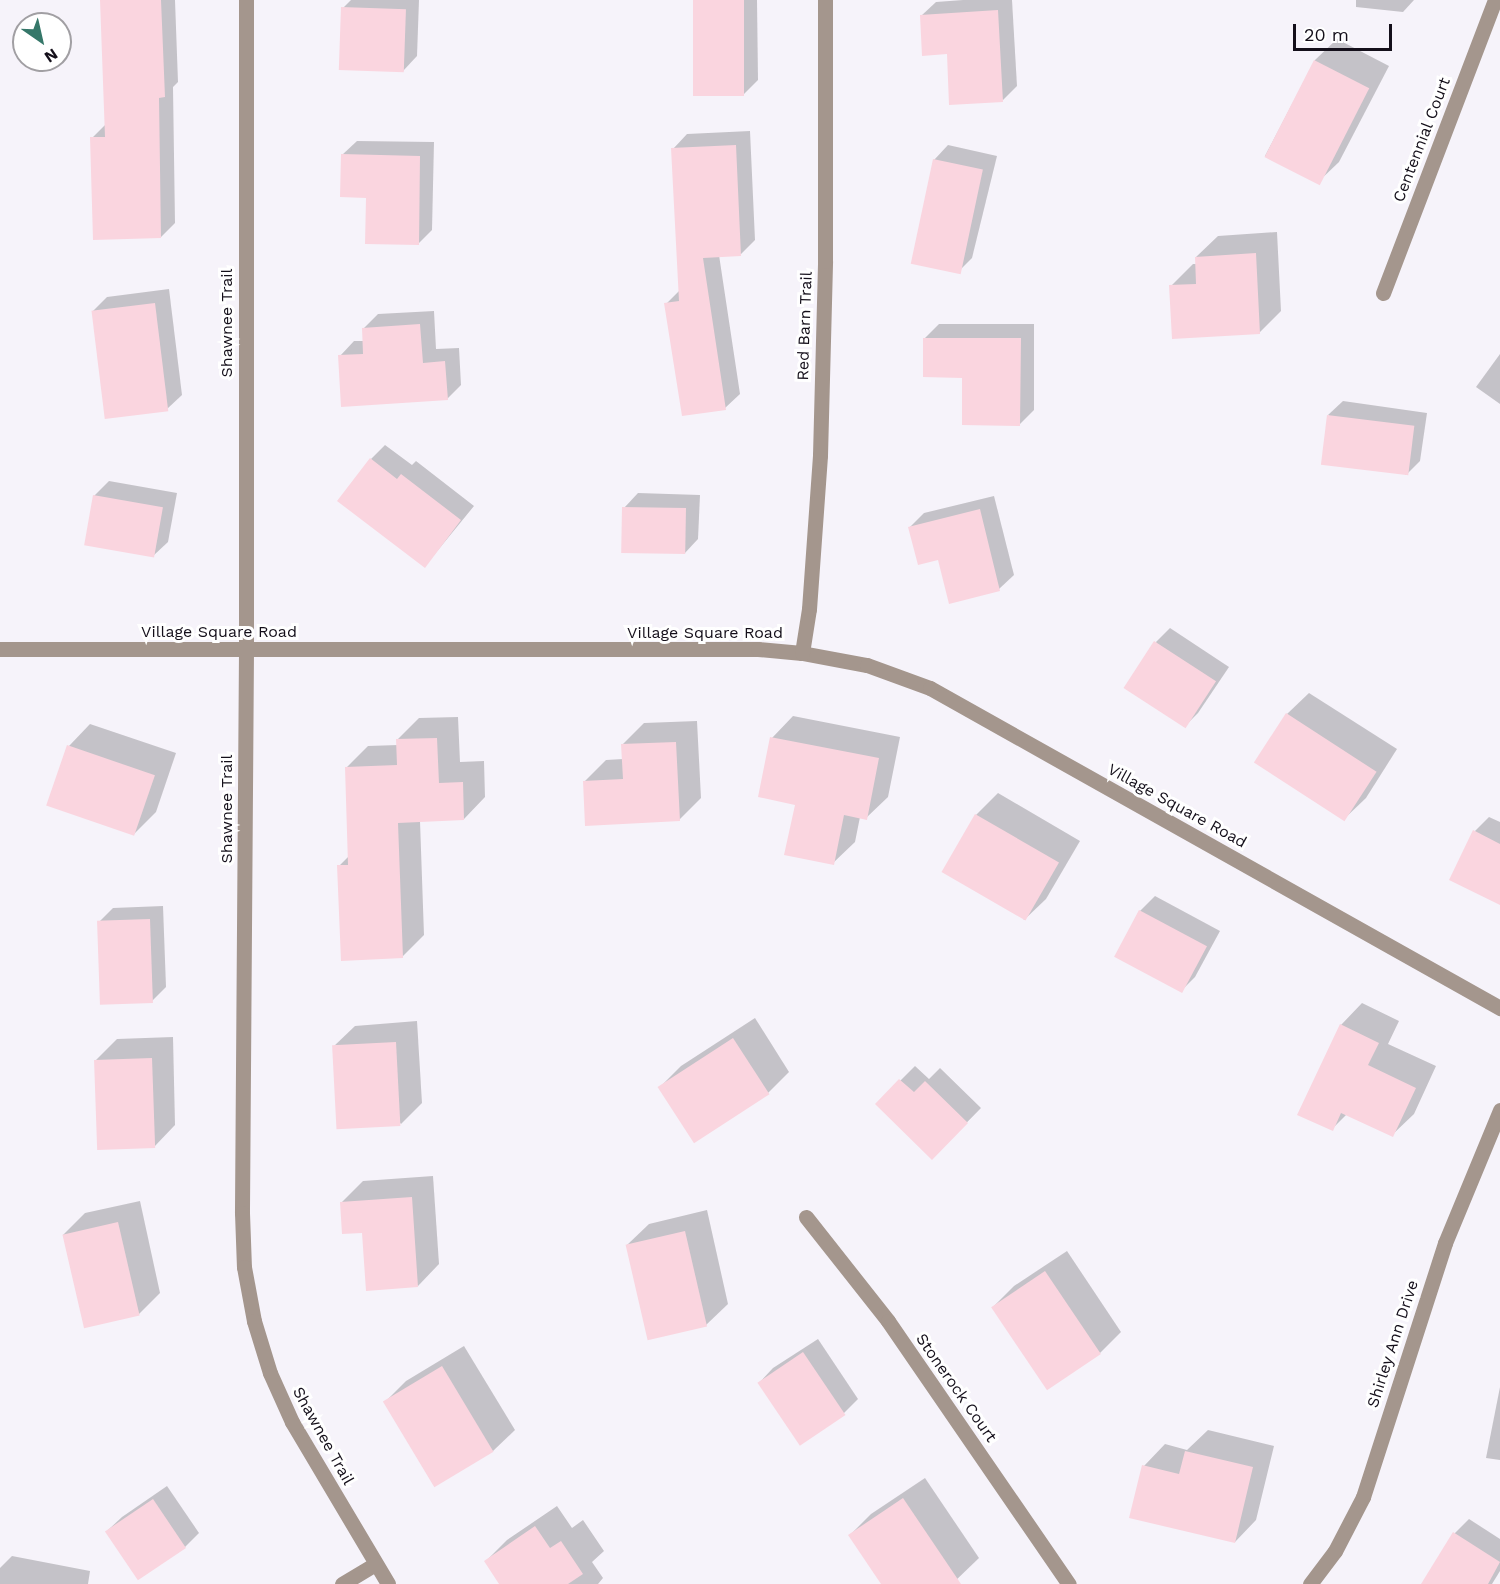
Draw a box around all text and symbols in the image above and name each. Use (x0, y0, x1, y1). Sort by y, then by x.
north arrow (12, 12, 72, 72)
scale bar (1296, 12, 1395, 50)
text: 20 m (1304, 24, 1349, 45)
text: N (41, 44, 61, 67)
street label: Centennial Court (1389, 75, 1455, 205)
street label: Shawnee Trail (217, 268, 237, 378)
street label: Red Barn Trail (793, 271, 817, 381)
street label: Village Square Road (141, 622, 297, 642)
street label: Village Square Road (627, 623, 783, 643)
street label: Shawnee Trail (217, 754, 237, 864)
street label: Village Square Road (1104, 760, 1250, 852)
street label: Shirley Ann Drive (1363, 1277, 1423, 1411)
street label: Stonerock Court (911, 1330, 1001, 1446)
street label: Shawnee Trail (288, 1384, 358, 1488)

